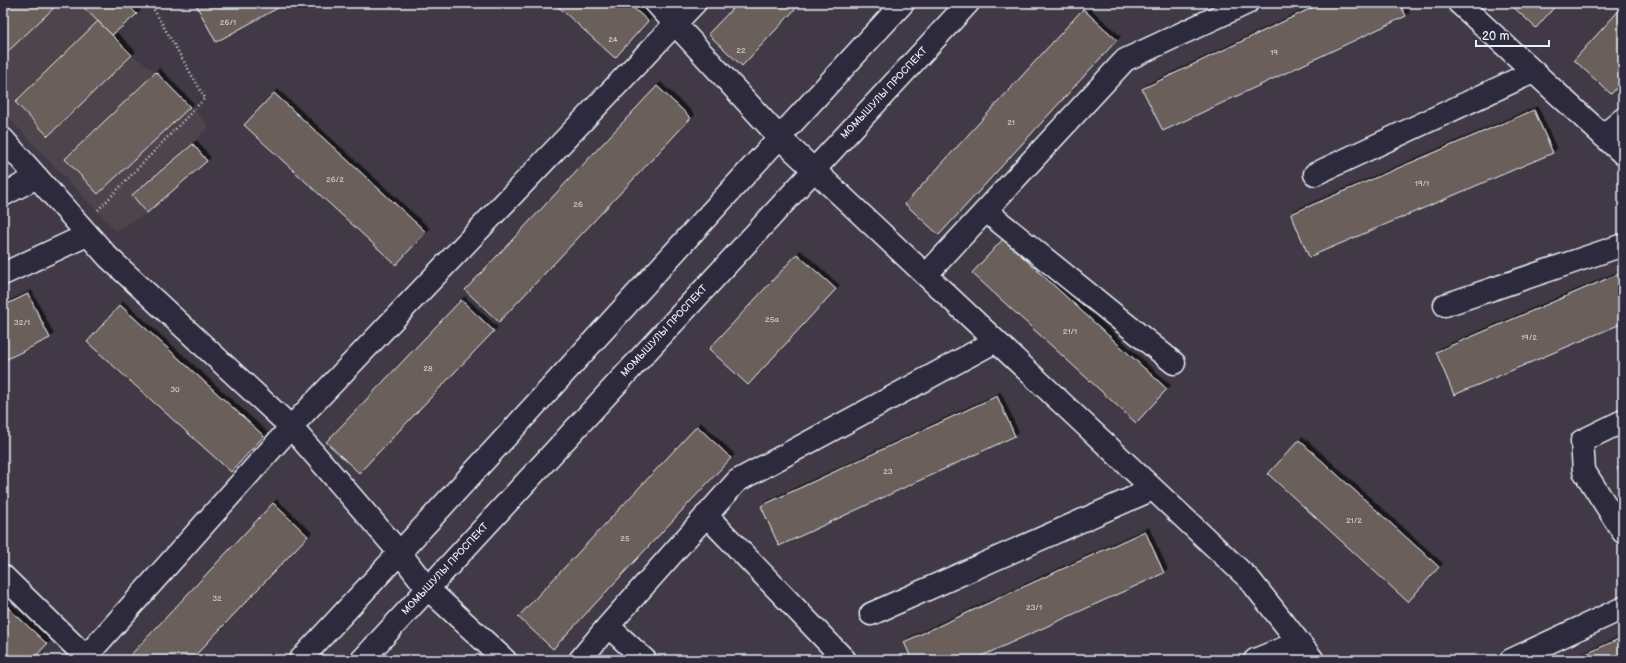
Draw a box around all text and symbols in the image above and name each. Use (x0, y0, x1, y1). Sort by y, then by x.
house number: 26/1 (220, 18, 236, 27)
scale bar (1476, 22, 1549, 48)
text: 20 m (1482, 29, 1509, 44)
house number: 24 (608, 35, 618, 44)
street label: МОМЫШУЛЫ ПРОСПЕКТ (838, 44, 930, 141)
house number: 22 (736, 46, 746, 55)
house number: 19 (1270, 48, 1278, 57)
house number: 21 (1007, 118, 1015, 127)
house number: 26/2 (326, 175, 344, 184)
house number: 19/1 (1415, 179, 1429, 188)
house number: 26 (573, 200, 583, 209)
street label: МОМЫШУЛЫ ПРОСПЕКТ (618, 282, 710, 379)
house number: 25а (765, 315, 779, 324)
house number: 32/1 (14, 318, 30, 327)
house number: 21/1 (1063, 327, 1077, 336)
house number: 19/2 (1521, 333, 1537, 342)
house number: 28 (423, 364, 433, 373)
house number: 30 (170, 385, 180, 394)
house number: 23 (883, 467, 893, 476)
house number: 21/2 (1346, 516, 1362, 525)
street label: МОМЫШУЛЫ ПРОСПЕКТ (399, 520, 491, 617)
house number: 25 (620, 534, 630, 543)
house number: 32 (212, 594, 222, 603)
house number: 23/1 (1026, 603, 1042, 612)

